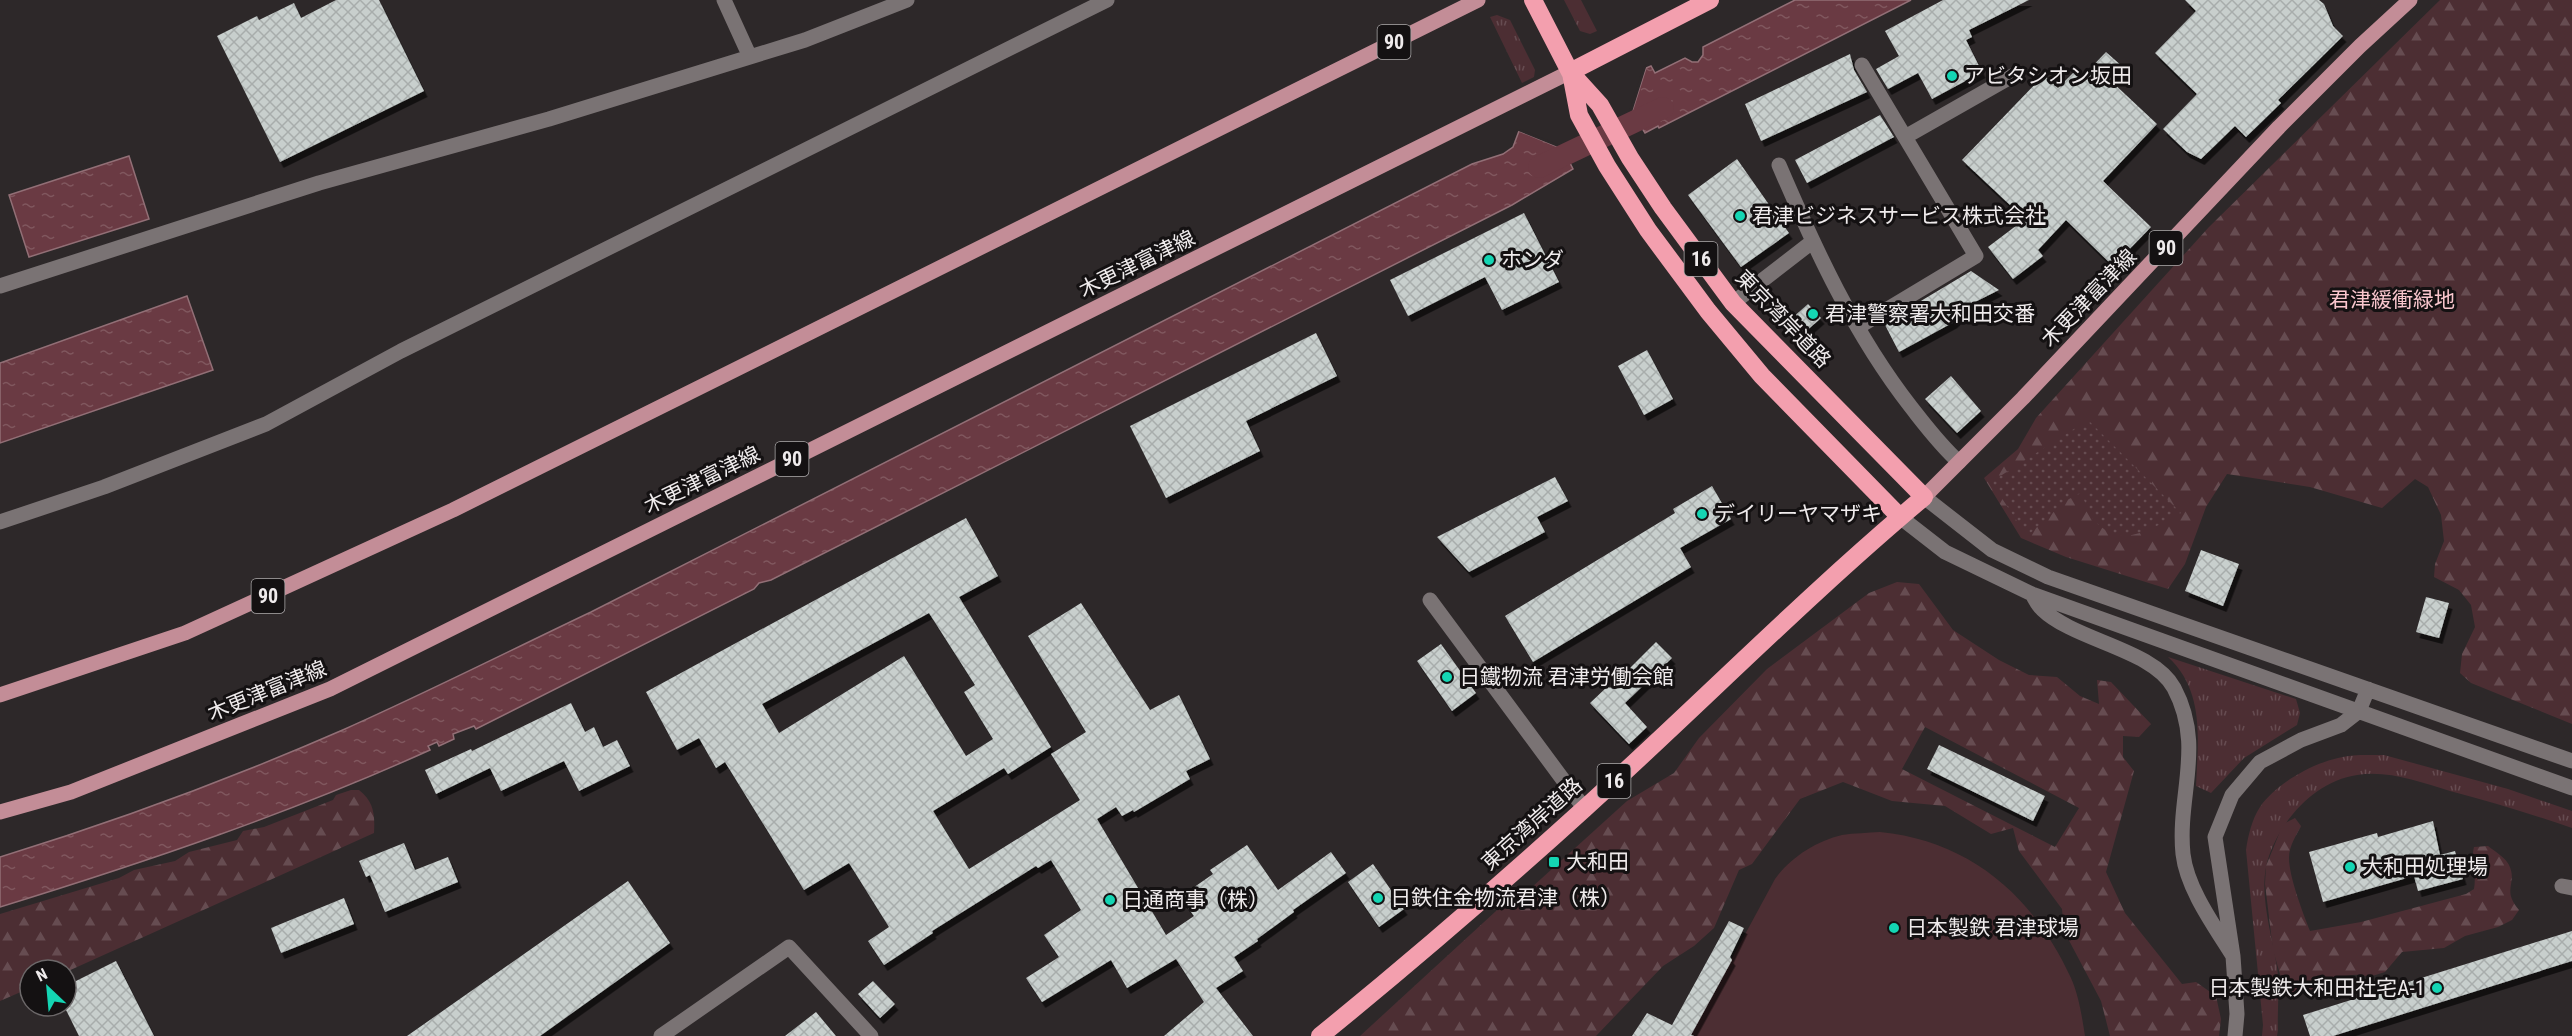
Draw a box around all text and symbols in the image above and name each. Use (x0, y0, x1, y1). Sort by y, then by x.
road number: 90 (1378, 25, 1410, 59)
place label: アビタシオン坂田 (1964, 64, 2132, 88)
marker: アビタシオン坂田 (1945, 69, 1959, 83)
place label: 君津ビジネスサービス株式会社 (1752, 204, 2046, 228)
marker: 君津ビジネスサービス株式会社 (1733, 209, 1747, 223)
street label: 木更津富津線 (1075, 226, 1199, 302)
road number: 90 (2150, 231, 2182, 265)
road number: 16 (1684, 242, 1718, 276)
street label: 木更津富津線 (2037, 244, 2141, 352)
place label: ホンダ (1501, 248, 1564, 272)
marker: ホンダ (1482, 253, 1496, 267)
street label: 東京湾岸道路 (1731, 265, 1835, 373)
park label: 君津緩衝緑地 (2329, 288, 2455, 312)
place label: 君津警察署大和田交番 (1825, 302, 2035, 326)
marker: 君津警察署大和田交番 (1806, 307, 1820, 321)
street label: 木更津富津線 (640, 442, 764, 518)
road number: 90 (776, 442, 808, 476)
place label: デイリーヤマザキ (1714, 502, 1882, 526)
marker: デイリーヤマザキ (1695, 507, 1709, 521)
road number: 90 (252, 579, 284, 613)
street label: 木更津富津線 (204, 656, 330, 726)
place label: 日鐵物流 君津労働会館 (1459, 665, 1674, 689)
marker: 日鐵物流 君津労働会館 (1440, 670, 1454, 684)
road number: 16 (1598, 764, 1630, 798)
street label: 東京湾岸道路 (1477, 773, 1587, 875)
place label: 大和田 (1566, 850, 1629, 874)
marker: 大和田 (1547, 855, 1561, 869)
place label: 大和田処理場 (2362, 855, 2488, 879)
marker: 大和田処理場 (2343, 860, 2357, 874)
place label: 日鉄住金物流君津（株） (1390, 886, 1621, 910)
place label: 日通商事（株） (1122, 888, 1269, 912)
marker: 日鉄住金物流君津（株） (1371, 891, 1385, 905)
marker: 日通商事（株） (1103, 893, 1117, 907)
place label: 日本製鉄 君津球場 (1906, 916, 2079, 940)
marker: 日本製鉄 君津球場 (1887, 921, 1901, 935)
north arrow (18, 958, 78, 1018)
text: N (33, 964, 50, 986)
place label: 日本製鉄大和田社宅A-1 (2208, 976, 2425, 1000)
marker: 日本製鉄大和田社宅A-1 (2430, 981, 2444, 995)

